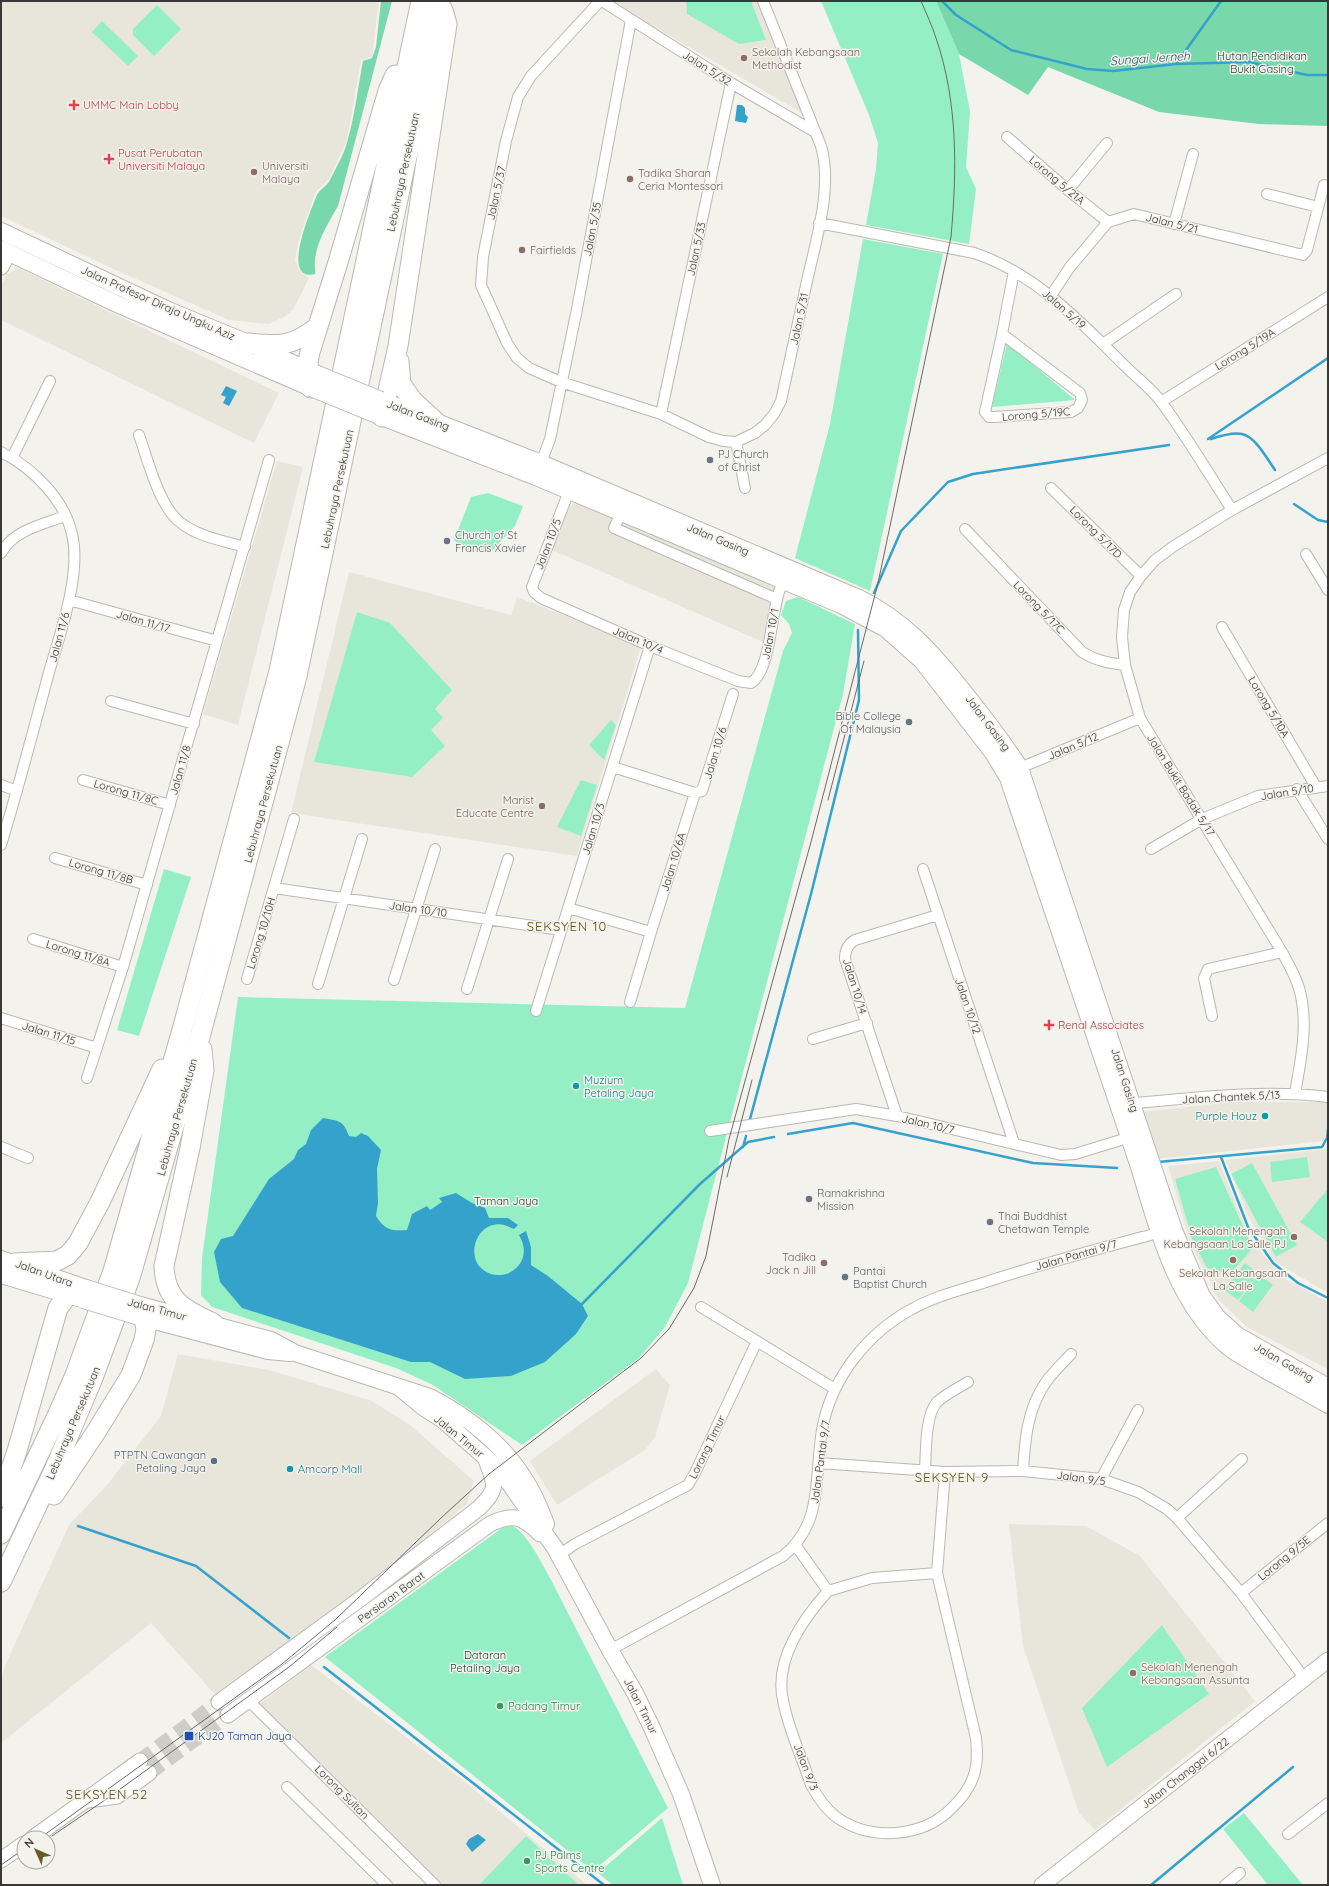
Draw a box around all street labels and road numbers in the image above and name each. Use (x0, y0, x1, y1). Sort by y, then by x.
street label: Jalan 5/32 (680, 47, 734, 89)
street label: Lebuhraya Persekutuan (384, 111, 422, 233)
street label: Lorong 5/21A (1026, 153, 1088, 207)
street label: Jalan 5/37 (483, 164, 509, 221)
street label: Jalan 5/35 (580, 201, 604, 257)
street label: Jalan 5/21 (1144, 210, 1200, 236)
street label: Jalan 5/33 (683, 221, 709, 277)
street label: Jalan Profesor Diraja Ungku Aziz (79, 263, 237, 343)
street label: Jalan 5/19 (1039, 286, 1089, 332)
street label: Jalan 5/31 (787, 292, 811, 346)
street label: Lorong 5/19A (1212, 325, 1278, 373)
street label: Jalan Gasing (384, 397, 452, 433)
street label: Lorong 5/19C (1001, 404, 1071, 424)
street label: Lebuhraya Persekutuan (318, 428, 356, 550)
street label: Lorong 5/17D (1067, 503, 1125, 561)
street label: Jalan 10/5 (532, 516, 564, 572)
street label: Jalan Gasing (685, 520, 751, 558)
street label: Lorong 5/17C (1010, 578, 1068, 636)
street label: Jalan 11/17 (115, 607, 172, 635)
street label: Jalan 10/1 (758, 607, 782, 661)
street label: Jalan 11/6 (46, 610, 72, 664)
street label: Jalan 10/4 (611, 623, 666, 657)
street label: Lorong 5/10A (1245, 674, 1293, 740)
street label: Jalan Gasing (962, 692, 1014, 754)
street label: Jalan 10/6 (700, 725, 730, 781)
street label: Jalan 5/12 (1046, 729, 1100, 763)
street label: Jalan Bukit Badak 5/17 (1144, 732, 1218, 839)
street label: Jalan 11/8 (166, 743, 194, 797)
street label: Lebuhraya Persekutuan (241, 744, 285, 864)
street label: Lorong 11/8C (92, 776, 160, 808)
street label: Jalan 5/10 (1259, 781, 1315, 803)
street label: Jalan 10/3 (578, 801, 608, 857)
street label: Jalan 10/6A (657, 831, 689, 893)
street label: Lorong 11/8B (67, 855, 135, 887)
street label: Lorong 10/10H (243, 895, 279, 971)
street label: Jalan 10/10 (388, 898, 448, 920)
street label: Lorong 11/8A (44, 937, 112, 969)
street label: Jalan 10/14 (840, 956, 870, 1016)
street label: Jalan 10/12 (952, 976, 984, 1036)
street label: Jalan 11/15 (20, 1018, 78, 1048)
street label: Jalan Gasing (1108, 1046, 1142, 1114)
street label: Lebuhraya Persekutuan (154, 1057, 200, 1177)
street label: Jalan Chantek 5/13 (1182, 1087, 1281, 1107)
street label: Jalan 10/7 (900, 1111, 956, 1137)
street label: Jalan Pantai 9/7 (1034, 1237, 1119, 1273)
street label: Jalan Utara (13, 1256, 75, 1290)
street label: Jalan Timur (126, 1294, 189, 1324)
street label: Jalan Gasing (1252, 1339, 1316, 1385)
street label: Lebuhraya Persekutuan (43, 1364, 103, 1482)
street label: Jalan Timur (431, 1411, 488, 1461)
street label: Lorong Timur (686, 1412, 729, 1481)
street label: Jalan Pantai 9/7 (807, 1419, 833, 1505)
street label: Jalan 9/5 (1056, 1468, 1106, 1488)
street label: Lorong 9/5E (1255, 1533, 1313, 1583)
street label: Persiaran Barat (355, 1568, 428, 1626)
street label: Jalan Timur (621, 1676, 661, 1737)
street label: Jalan Changgai 6/22 (1138, 1734, 1232, 1812)
street label: Jalan 9/3 (791, 1742, 821, 1793)
street label: Lorong Sultan (312, 1762, 372, 1822)

